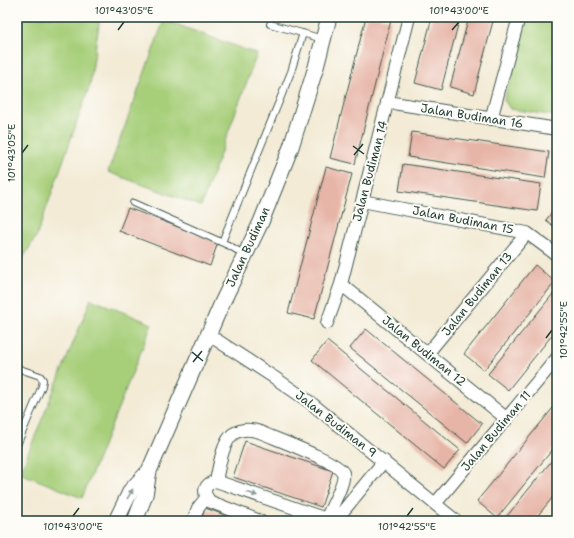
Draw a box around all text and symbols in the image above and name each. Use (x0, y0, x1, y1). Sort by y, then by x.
text: 101°43'05"E (95, 4, 153, 17)
text: 101°43'00"E (429, 4, 489, 17)
street label: Jalan Budiman 16 (419, 100, 525, 132)
street label: Jalan Budiman 14 (349, 119, 391, 223)
text: 101°43'05"E (5, 124, 18, 182)
street label: Jalan Budiman 15 (411, 202, 515, 238)
street label: Jalan Budiman (222, 204, 274, 290)
street label: Jalan Budiman 13 (438, 249, 516, 339)
text: 101°42'55"E (557, 301, 570, 359)
street label: Jalan Budiman 12 (379, 312, 469, 390)
street label: Jalan Budiman 9 (292, 387, 380, 461)
street label: Jalan Budiman 11 (458, 387, 534, 475)
one-way arrow (126, 488, 133, 500)
one-way arrow (247, 491, 259, 497)
text: 101°43'00"E (43, 520, 103, 533)
text: 101°42'55"E (378, 520, 436, 533)

